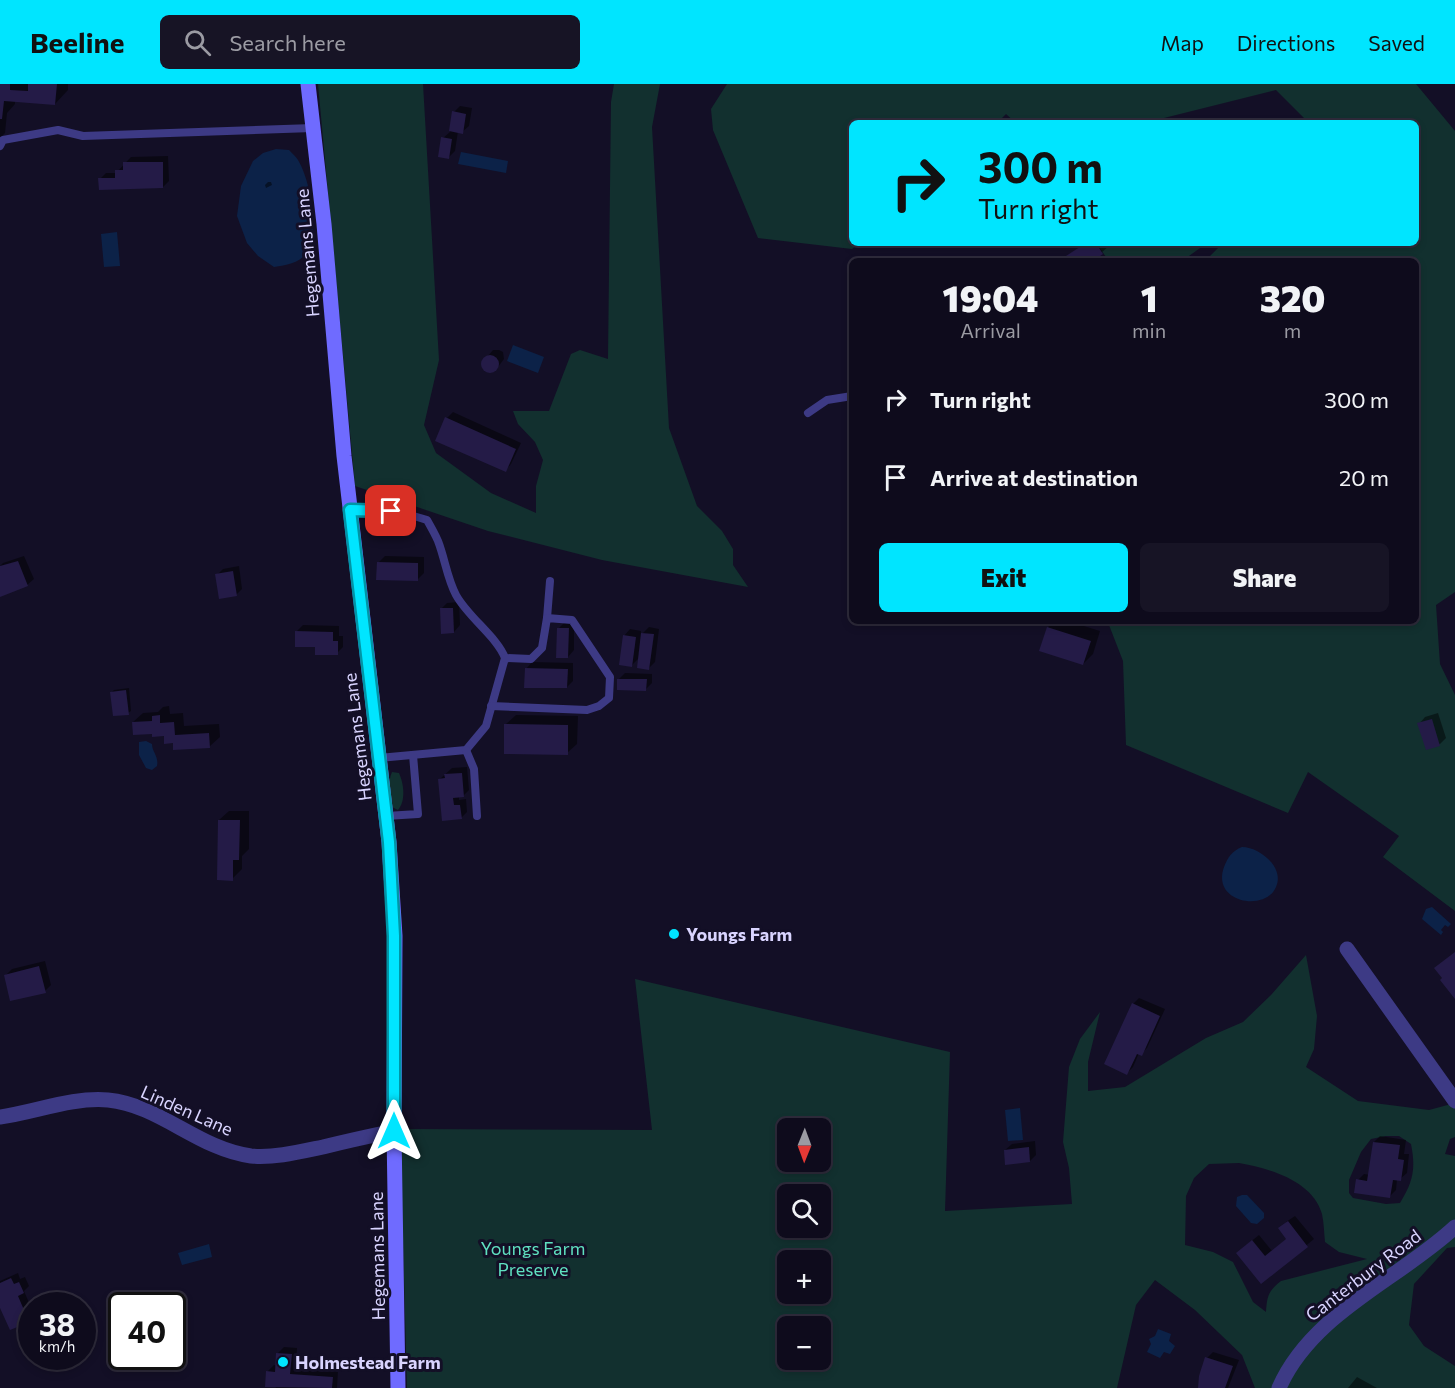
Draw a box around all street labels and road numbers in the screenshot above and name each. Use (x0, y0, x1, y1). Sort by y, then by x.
street label: Hegemans Lane (290, 188, 324, 318)
street label: Hegemans Lane (338, 672, 376, 802)
street label: Linden Lane (138, 1080, 236, 1140)
street label: Hegemans Lane (365, 1191, 389, 1321)
street label: Canterbury Road (1301, 1224, 1425, 1326)

